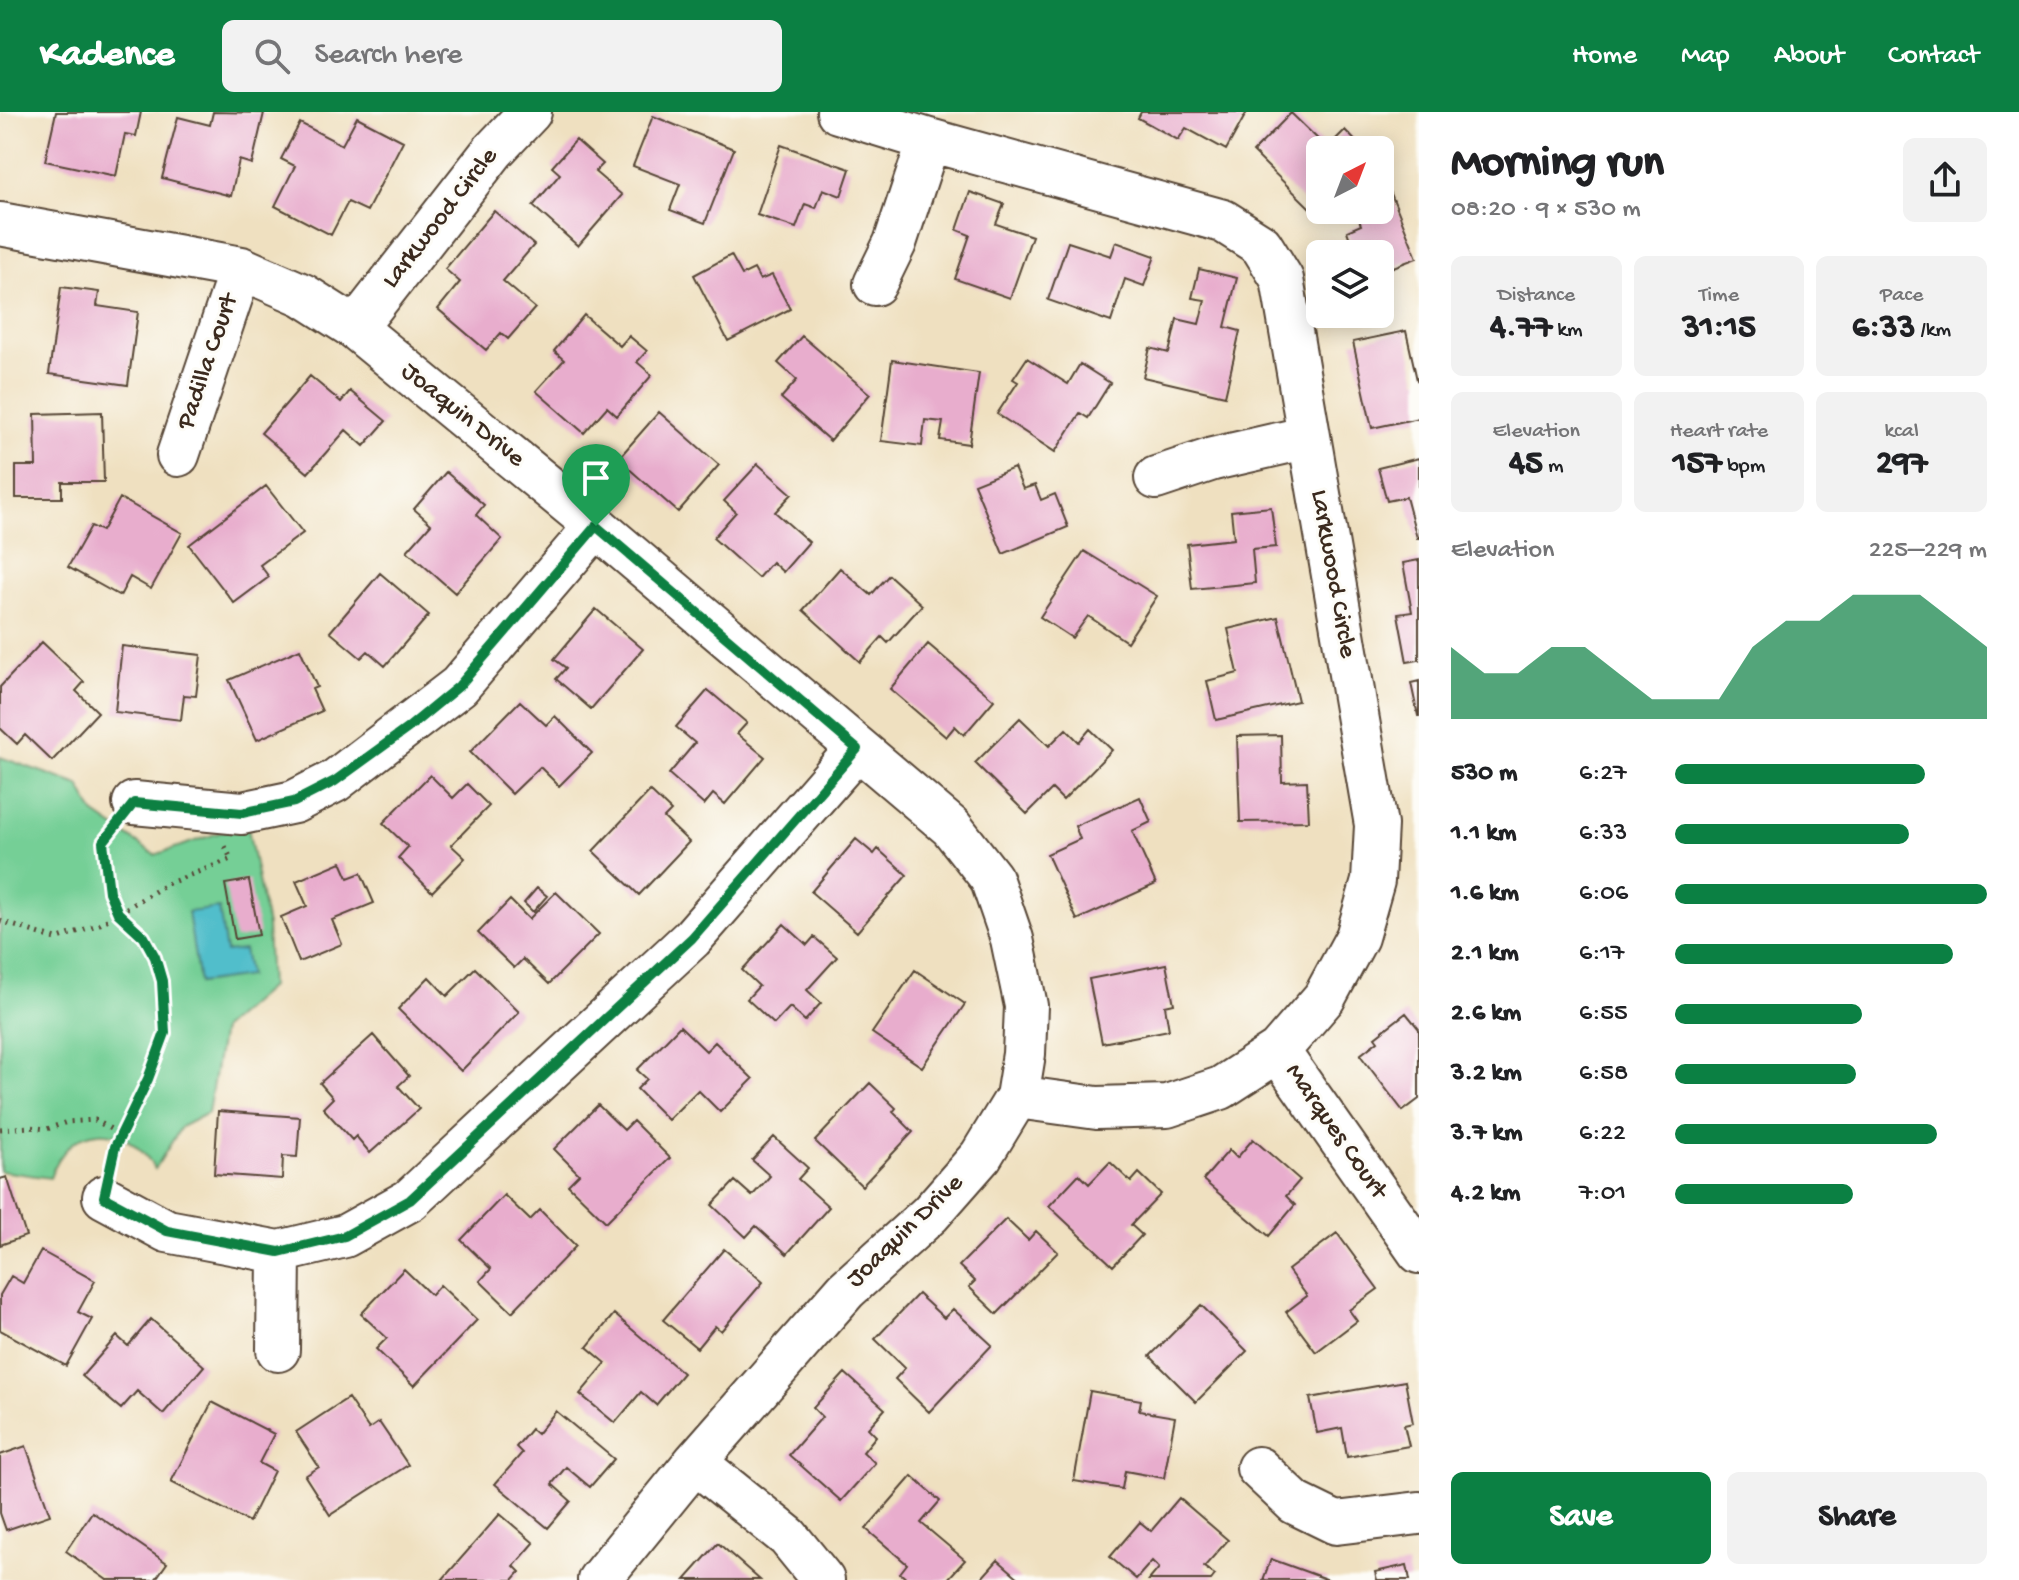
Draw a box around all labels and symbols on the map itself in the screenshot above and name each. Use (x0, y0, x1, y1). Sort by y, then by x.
north arrow (1306, 136, 1394, 224)
street label: Larkwood Circle (376, 142, 506, 296)
street label: Padilla Court (171, 288, 247, 435)
street label: Joaquin Drive (394, 357, 531, 476)
pin (562, 444, 630, 526)
street label: Larkwood Circle (1302, 487, 1362, 661)
street label: Marques Court (1277, 1058, 1394, 1208)
street label: Joaquin Drive (841, 1168, 971, 1295)

